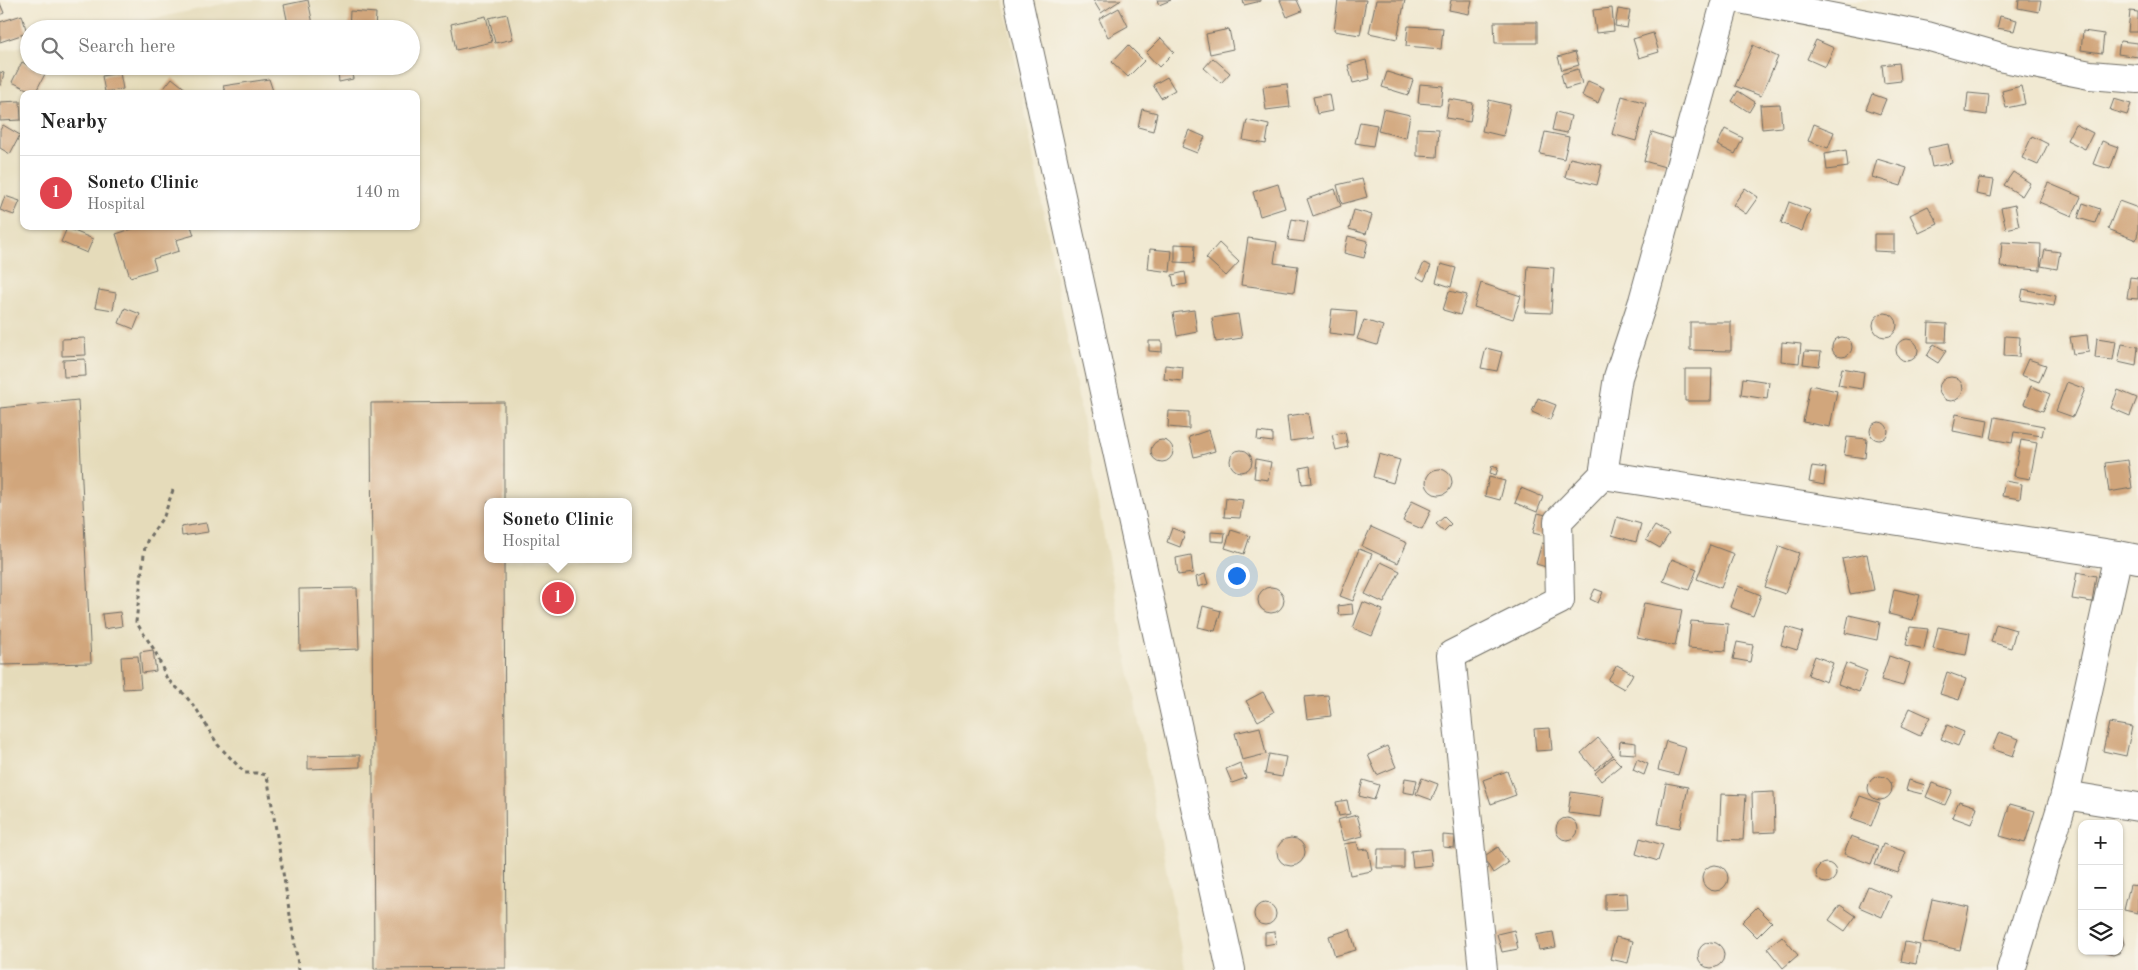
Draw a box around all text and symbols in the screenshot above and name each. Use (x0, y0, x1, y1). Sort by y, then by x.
search box (20, 20, 420, 75)
icon: search (38, 34, 66, 62)
text: Search here (78, 38, 175, 57)
text: Nearby (40, 112, 108, 133)
text: Soneto Clinic (87, 174, 199, 193)
text: 1 (51, 185, 61, 201)
text: 140 m (355, 185, 400, 201)
text: Hospital (87, 197, 145, 213)
popup (484, 498, 632, 563)
text: Soneto Clinic (502, 511, 614, 530)
text: Hospital (502, 534, 560, 550)
your location (1224, 563, 1250, 589)
pin: 1 (542, 579, 574, 617)
map controls (2078, 820, 2123, 955)
button: + (2078, 820, 2123, 865)
button: − (2078, 865, 2123, 910)
button: layers (2078, 910, 2123, 955)

